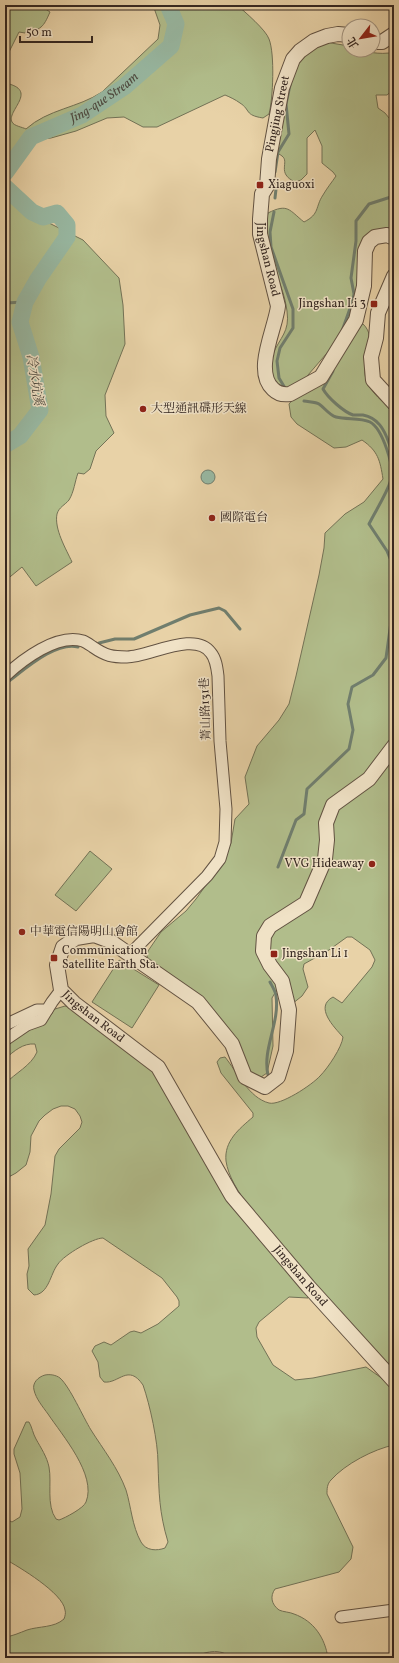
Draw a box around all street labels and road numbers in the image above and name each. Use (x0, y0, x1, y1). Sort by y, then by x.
street label: Pingjing Street (262, 74, 294, 154)
street label: Jingshan Road (252, 222, 283, 298)
street label: 菁山路131巷 (197, 677, 215, 741)
street label: Jingshan Road (58, 987, 128, 1047)
street label: Jingshan Road (269, 1242, 331, 1310)

